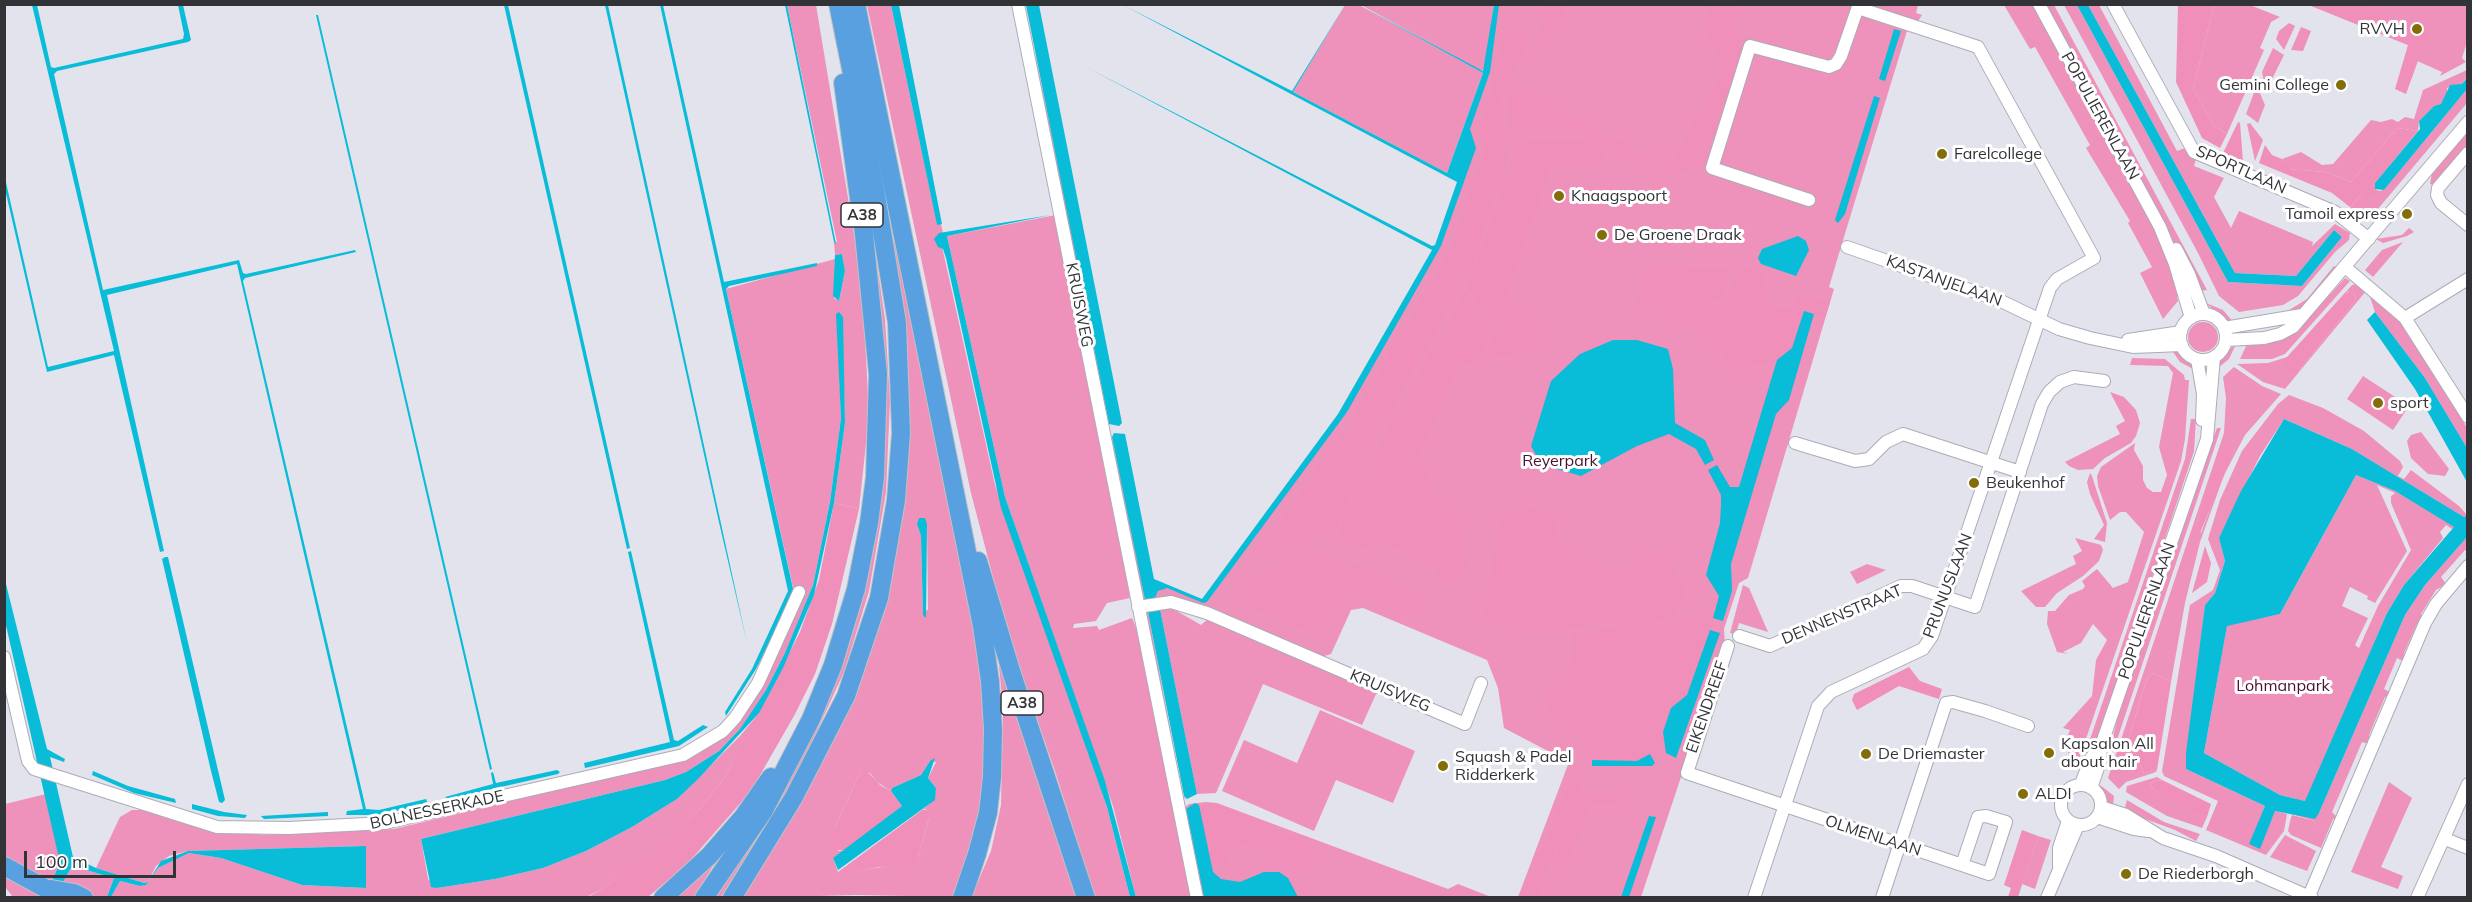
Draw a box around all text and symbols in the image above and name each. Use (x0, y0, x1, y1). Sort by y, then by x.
place label: RVVH (2360, 19, 2405, 39)
marker: RVVH (2410, 22, 2424, 36)
street label: POPULIERENLAAN (2057, 49, 2143, 183)
place label: Gemini College (2219, 75, 2329, 95)
marker: Gemini College (2334, 78, 2348, 92)
street label: SPORTLAAN (2193, 142, 2289, 198)
place label: Farelcollege (1954, 144, 2042, 164)
marker: Farelcollege (1935, 147, 1949, 161)
place label: Knaagspoort (1571, 186, 1667, 206)
marker: Knaagspoort (1552, 189, 1566, 203)
road number: A38 (841, 203, 883, 227)
place label: Tamoil express (2285, 204, 2395, 224)
marker: Tamoil express (2400, 207, 2414, 221)
place label: De Groene Draak (1614, 225, 1741, 245)
marker: De Groene Draak (1595, 228, 1609, 242)
street label: KASTANJELAAN (1883, 251, 2005, 311)
street label: KRUISWEG (1061, 261, 1097, 349)
place label: sport (2390, 393, 2429, 413)
marker: sport (2371, 396, 2385, 410)
park label: Reyerpark (1522, 451, 1598, 471)
place label: Beukenhof (1986, 473, 2065, 493)
marker: Beukenhof (1967, 476, 1981, 490)
street label: PRUNUSLAAN (1919, 531, 1977, 641)
street label: POPULIERENLAAN (2115, 540, 2179, 682)
street label: DENNENSTRAAT (1779, 581, 1905, 649)
street label: EIKENDREEF (1682, 659, 1732, 755)
street label: KRUISWEG (1347, 665, 1433, 717)
park label: Lohmanpark (2236, 676, 2330, 696)
road number: A38 (1001, 691, 1043, 715)
place label: Kapsalon All about hair (2061, 734, 2154, 772)
place label: De Driemaster (1878, 744, 1985, 764)
marker: Kapsalon All about hair (2042, 746, 2056, 760)
place label: Squash & Padel Ridderkerk (1455, 747, 1572, 785)
marker: De Driemaster (1859, 747, 1873, 761)
marker: Squash & Padel Ridderkerk (1436, 759, 1450, 773)
place label: ALDI (2035, 784, 2072, 804)
street label: BOLNESSERKADE (368, 786, 506, 834)
marker: ALDI (2016, 787, 2030, 801)
street label: OLMENLAAN (1822, 811, 1924, 861)
scale bar (27, 839, 178, 877)
text: 100 m (35, 850, 88, 873)
place label: De Riederborgh (2138, 864, 2254, 884)
marker: De Riederborgh (2119, 867, 2133, 881)

